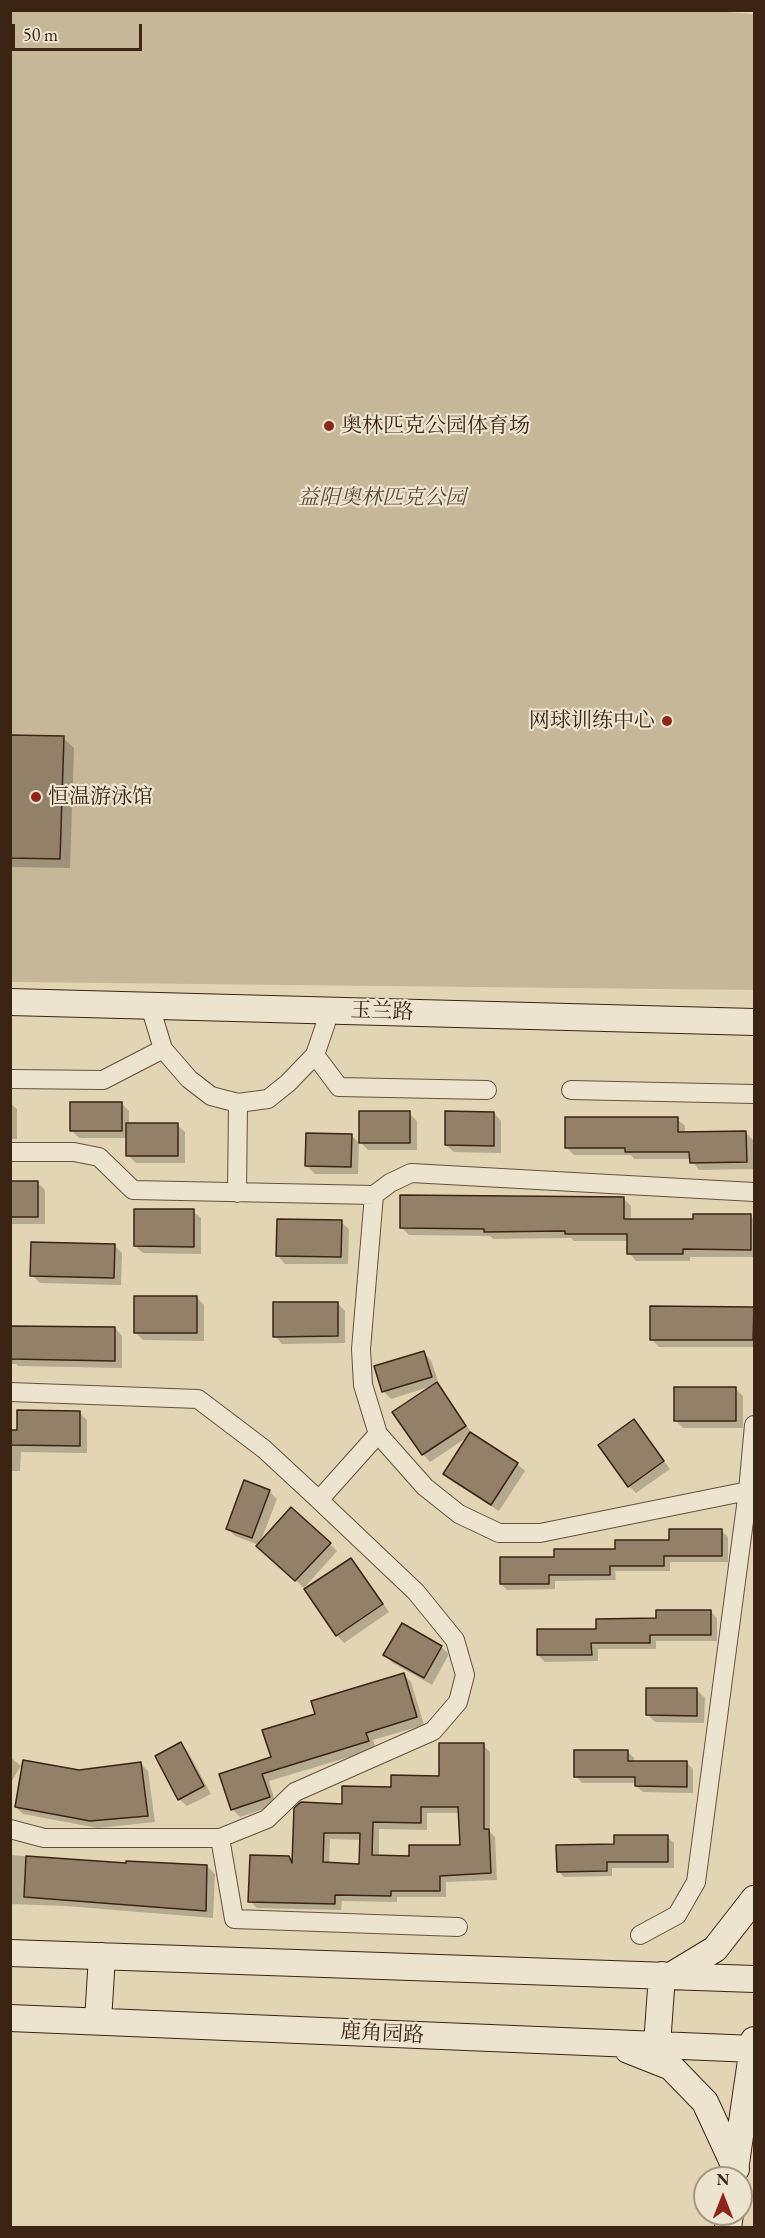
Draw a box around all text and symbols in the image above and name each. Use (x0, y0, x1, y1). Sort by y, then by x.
scale bar (15, 12, 146, 50)
text: 50 m (23, 23, 58, 46)
place label: 奥林匹克公园体育场 (341, 413, 530, 439)
marker: 奥林匹克公园体育场 (322, 419, 336, 433)
park label: 益阳奥林匹克公园 (298, 485, 466, 511)
place label: 网球训练中心 (529, 708, 655, 734)
marker: 网球训练中心 (660, 714, 674, 728)
place label: 恒温游泳馆 (48, 784, 153, 810)
marker: 恒温游泳馆 (29, 790, 43, 804)
street label: 玉兰路 (350, 998, 414, 1026)
street label: 鹿角园路 (339, 2019, 425, 2049)
north arrow (693, 2166, 753, 2226)
text: N (717, 2169, 729, 2190)

